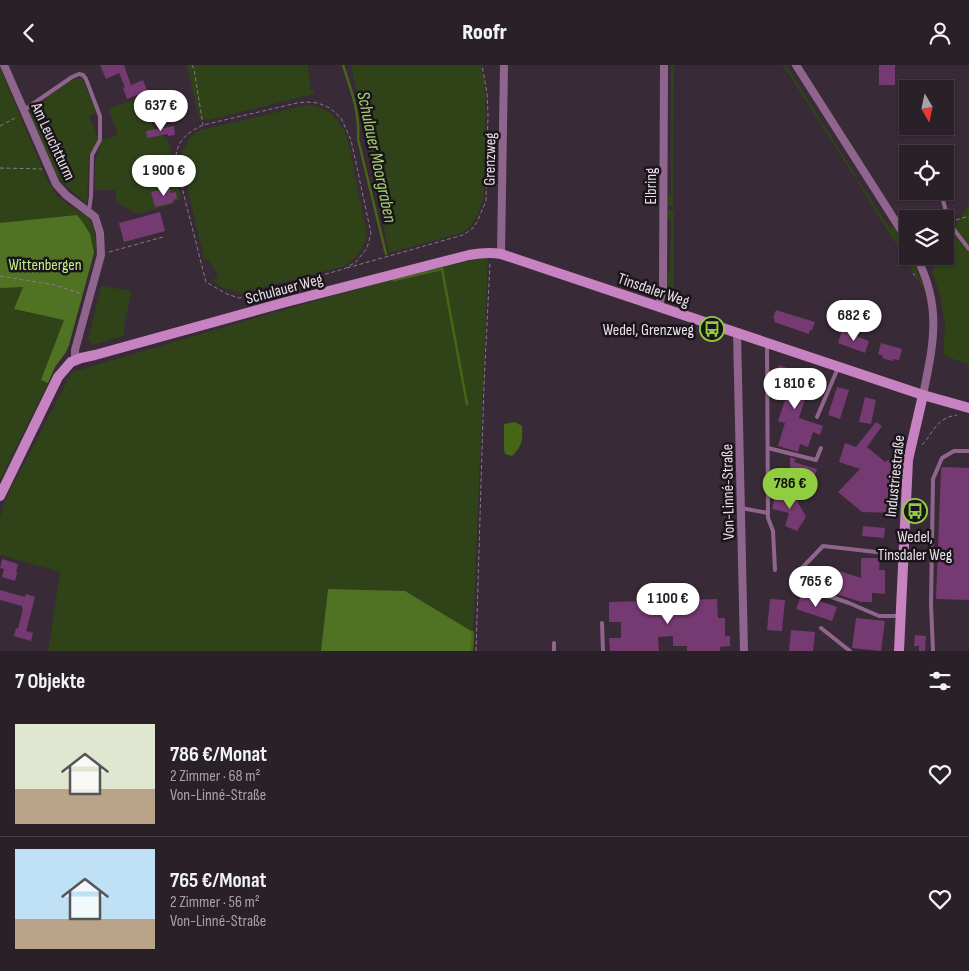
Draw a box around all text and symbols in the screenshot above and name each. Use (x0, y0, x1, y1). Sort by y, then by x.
icon: back (15, 19, 43, 47)
text: Roofr (462, 19, 507, 46)
icon: person (926, 19, 954, 47)
north arrow (899, 80, 954, 135)
map controls (899, 80, 954, 265)
pin: 637 € (126, 89, 196, 132)
water label: Schulauer Moorgraben (352, 90, 401, 225)
text: 637 € (145, 96, 177, 115)
street label: Am Leuchtturm (26, 99, 79, 183)
street label: Grenzweg (481, 132, 500, 186)
button: locate (899, 145, 954, 200)
pin: 1 900 € (118, 155, 210, 197)
text: 1 900 € (143, 161, 185, 180)
street label: Elbring (642, 167, 661, 205)
button: layers (899, 210, 954, 265)
park label: Wittenbergen (8, 256, 82, 275)
street label: Tinsdaler Weg (615, 269, 692, 312)
street label: Schulauer Weg (244, 270, 325, 309)
pin: 682 € (819, 299, 889, 342)
text: 682 € (838, 306, 870, 325)
bus stop icon: Wedel, Grenzweg (699, 316, 725, 342)
place label: Wedel, Grenzweg (603, 321, 694, 340)
pin: 1 810 € (749, 367, 841, 410)
text: 1 810 € (775, 374, 815, 393)
street label: Industriestraße (882, 434, 909, 518)
street label: Von-Linné-Straße (718, 444, 739, 540)
pin: 786 € (755, 467, 825, 510)
text: 786 € (774, 474, 806, 493)
bus stop icon: Wedel, Tinsdaler Weg (902, 498, 928, 524)
place label: Wedel, Tinsdaler Weg (878, 528, 952, 565)
pin: 765 € (781, 565, 851, 608)
text: 765 € (800, 572, 832, 591)
pin: 1 100 € (622, 583, 714, 625)
text: 1 100 € (648, 589, 688, 608)
icon: filters (926, 667, 954, 695)
text: 7 Objekte (15, 669, 85, 694)
text: 786 €/Monat (170, 742, 267, 767)
icon: home (55, 744, 115, 804)
icon: heart (926, 760, 954, 788)
text: 2 Zimmer · 68 m² (170, 767, 260, 786)
text: Von-Linné-Straße (170, 786, 266, 805)
text: 765 €/Monat (170, 868, 266, 893)
icon: home (55, 869, 115, 929)
icon: heart (926, 885, 954, 913)
text: 2 Zimmer · 56 m² (170, 893, 260, 912)
text: Von-Linné-Straße (170, 912, 266, 931)

